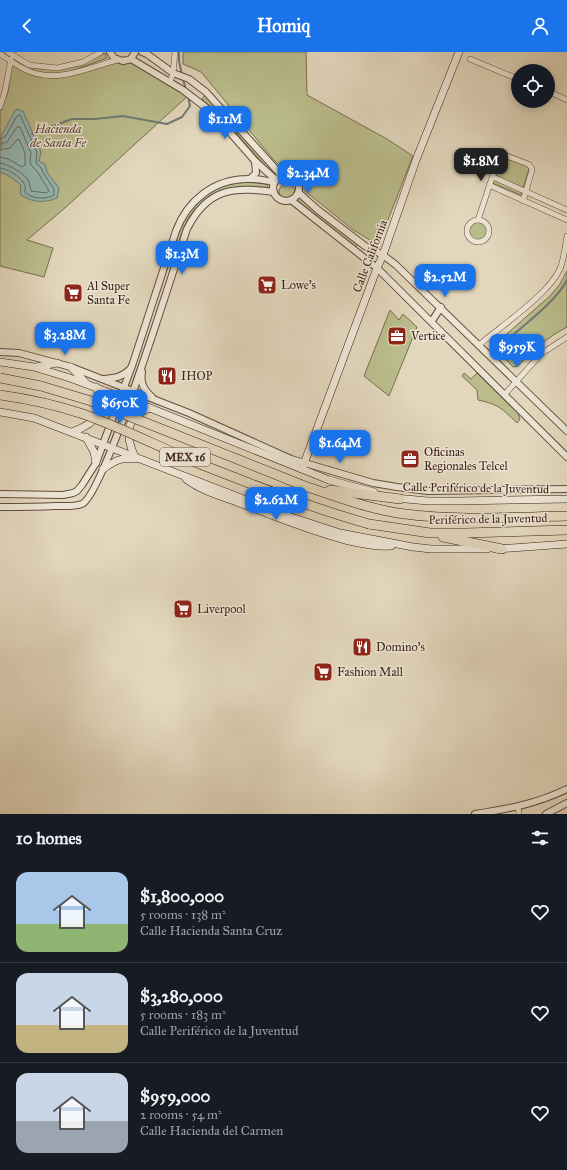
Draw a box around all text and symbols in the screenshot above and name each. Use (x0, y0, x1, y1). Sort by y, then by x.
icon: back (16, 15, 38, 37)
text: Homiq (257, 15, 310, 37)
icon: person (529, 15, 551, 37)
map controls (511, 64, 555, 108)
button: locate (511, 64, 555, 108)
pin: $1.1M (197, 106, 253, 140)
text: $1.1M (208, 111, 242, 127)
park label: Hacienda de Santa Fe (29, 122, 86, 150)
pin: $1.8M (453, 148, 509, 182)
text: $1.8M (463, 153, 499, 169)
pin: $2.34M (275, 160, 341, 194)
text: $2.34M (286, 165, 330, 181)
street label: Calle California (350, 217, 391, 294)
pin: $1.3M (154, 241, 210, 275)
text: $1.3M (165, 246, 199, 262)
pin: $2.52M (412, 264, 478, 298)
text: $2.52M (424, 269, 466, 285)
supermarket icon: Lowe's (256, 274, 278, 296)
place label: Lowe's (281, 278, 316, 292)
place label: Al Super Santa Fe (86, 279, 130, 307)
supermarket icon: Al Super Santa Fe (62, 282, 84, 304)
pin: $3.28M (32, 322, 98, 356)
office icon: Vertice (386, 325, 408, 347)
text: $3.28M (44, 327, 86, 343)
place label: Vertice (410, 329, 446, 343)
pin: $959K (489, 334, 545, 368)
text: $959K (498, 339, 536, 355)
restaurant icon: IHOP (156, 365, 178, 387)
place label: IHOP (181, 369, 212, 383)
pin: $650K (92, 390, 148, 424)
text: $650K (101, 395, 139, 411)
pin: $1.64M (307, 430, 373, 464)
text: $1.64M (319, 435, 361, 451)
place label: Oficinas Regionales Telcel (424, 445, 509, 474)
road number: MEX 16 (160, 448, 210, 466)
office icon: Oficinas Regionales Telcel (399, 448, 421, 470)
street label: Calle Periférico de la Juventud (403, 480, 549, 497)
pin: $2.62M (243, 487, 309, 521)
text: $2.62M (254, 492, 298, 508)
street label: Periférico de la Juventud (428, 511, 548, 528)
supermarket icon: Liverpool (172, 598, 194, 620)
place label: Liverpool (197, 602, 246, 616)
restaurant icon: Domino's (351, 636, 373, 658)
place label: Domino's (376, 640, 425, 654)
supermarket icon: Fashion Mall (312, 661, 334, 683)
place label: Fashion Mall (337, 665, 404, 679)
icon: filters (529, 827, 551, 849)
text: 10 homes (16, 828, 82, 849)
text: $1,800,000 (140, 886, 224, 907)
icon: home (48, 888, 96, 936)
icon: heart (529, 901, 551, 923)
text: 5 rooms · 138 m² (140, 907, 226, 923)
text: Calle Hacienda Santa Cruz (140, 923, 282, 939)
text: $3,280,000 (140, 986, 223, 1007)
icon: home (48, 989, 96, 1037)
icon: heart (529, 1002, 551, 1024)
text: 5 rooms · 183 m² (140, 1007, 226, 1023)
text: Calle Periférico de la Juventud (140, 1023, 298, 1039)
text: $959,000 (140, 1086, 210, 1107)
icon: home (48, 1089, 96, 1137)
icon: heart (529, 1102, 551, 1124)
text: 2 rooms · 54 m² (140, 1107, 222, 1123)
text: Calle Hacienda del Carmen (140, 1123, 283, 1139)

